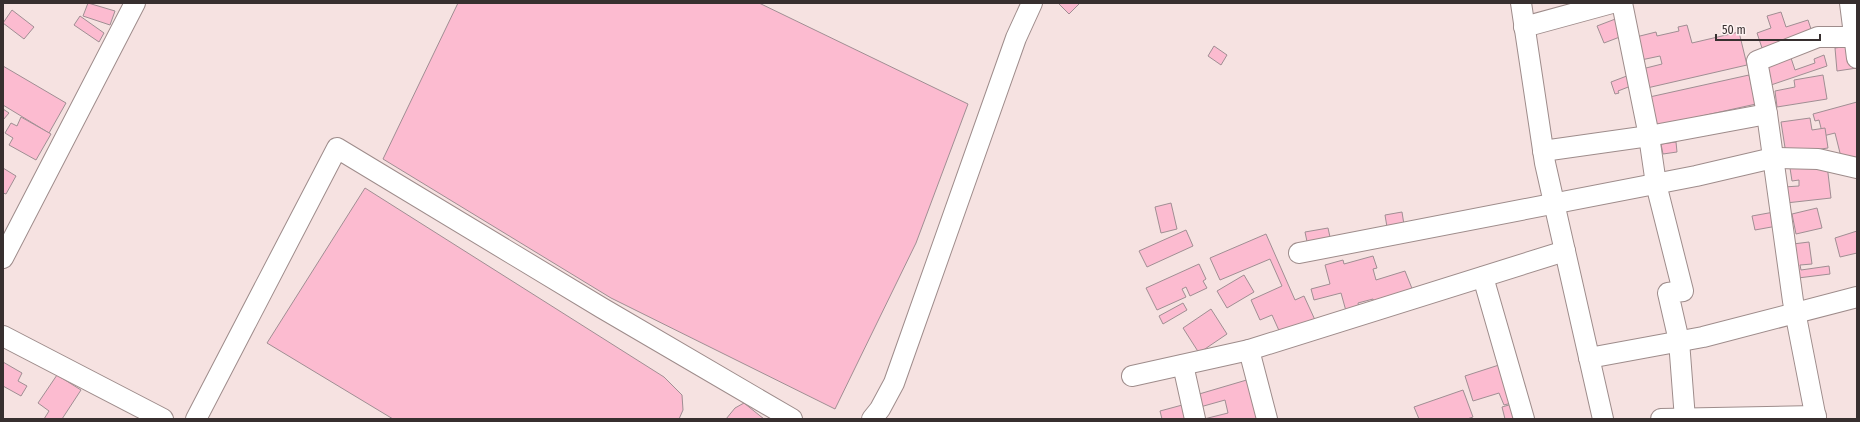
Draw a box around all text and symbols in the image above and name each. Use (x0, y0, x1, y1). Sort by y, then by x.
scale bar (1716, 16, 1820, 42)
text: 50 m (1722, 23, 1746, 37)

